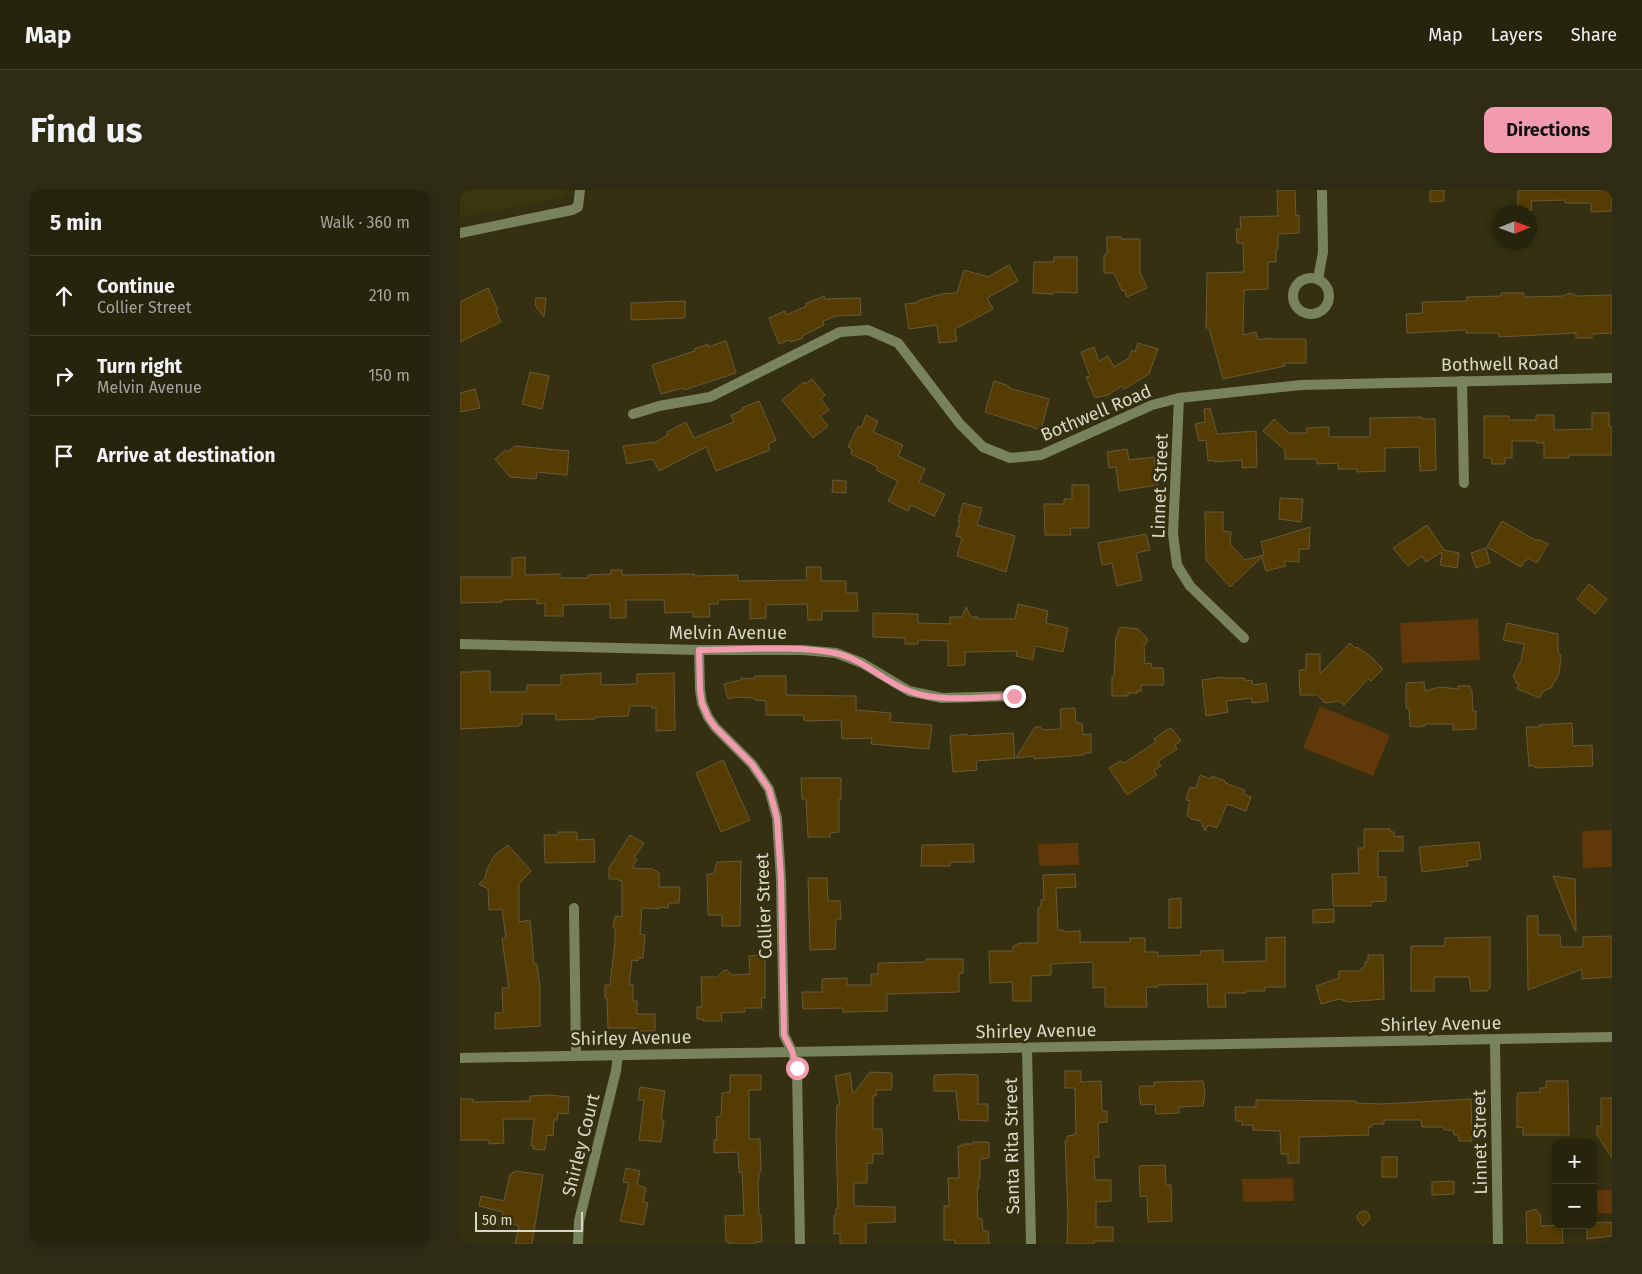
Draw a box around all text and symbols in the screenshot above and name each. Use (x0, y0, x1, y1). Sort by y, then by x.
text: Map (25, 21, 71, 49)
text: Map (1428, 24, 1463, 46)
text: Layers (1491, 24, 1543, 46)
text: Share (1571, 24, 1617, 46)
button: Directions (1484, 107, 1612, 153)
text: Find us (30, 109, 142, 151)
north arrow (1492, 205, 1537, 250)
text: 5 min (50, 210, 102, 236)
text: Walk · 360 m (320, 213, 410, 232)
text: Continue (97, 275, 175, 298)
icon: ahead (50, 282, 78, 310)
text: 210 m (369, 286, 410, 305)
text: Collier Street (97, 298, 191, 317)
street label: Bothwell Road (1441, 352, 1559, 376)
text: Turn right (97, 355, 182, 378)
icon: right (50, 362, 78, 390)
text: 150 m (368, 366, 410, 385)
text: Melvin Avenue (97, 378, 202, 397)
street label: Bothwell Road (1037, 380, 1155, 446)
street label: Linnet Street (1147, 433, 1173, 539)
icon: arrive (50, 442, 78, 470)
text: Arrive at destination (97, 444, 276, 467)
street label: Melvin Avenue (669, 622, 787, 644)
route end (1003, 685, 1026, 708)
street label: Collier Street (751, 852, 777, 959)
street label: Shirley Avenue (1380, 1012, 1502, 1036)
street label: Shirley Avenue (975, 1019, 1097, 1043)
street label: Shirley Avenue (570, 1026, 692, 1050)
route start (786, 1057, 809, 1080)
street label: Santa Rita Street (1000, 1077, 1024, 1215)
street label: Linnet Street (1468, 1089, 1492, 1195)
street label: Shirley Court (558, 1091, 605, 1199)
map controls (1552, 1139, 1597, 1229)
button: + (1552, 1139, 1597, 1184)
button: − (1552, 1184, 1597, 1229)
scale bar (475, 1209, 582, 1232)
text: 50 m (482, 1212, 513, 1229)

